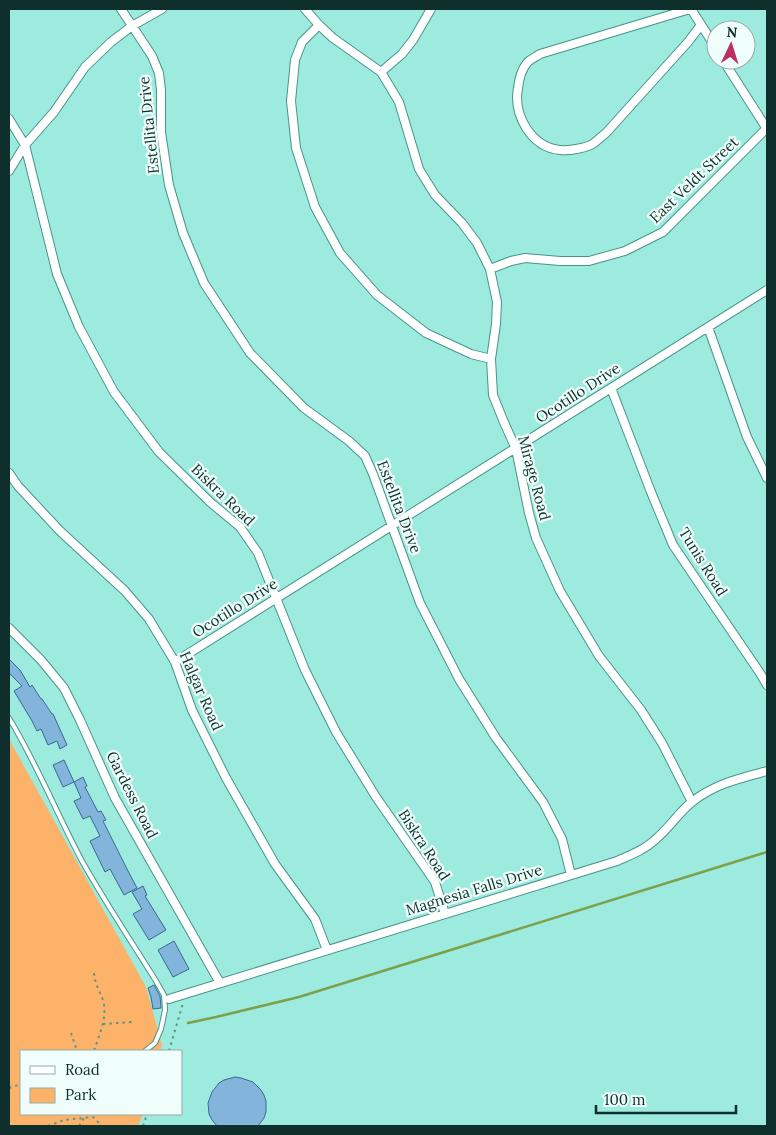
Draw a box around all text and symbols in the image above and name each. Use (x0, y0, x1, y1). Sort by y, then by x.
north arrow (706, 20, 756, 70)
text: N (726, 23, 738, 41)
street label: Estellita Drive (134, 75, 163, 175)
street label: East Veldt Street (645, 132, 742, 227)
street label: Ocotillo Drive (532, 358, 624, 427)
street label: Mirage Road (514, 433, 555, 522)
street label: Estellita Drive (373, 458, 426, 556)
street label: Biskra Road (188, 460, 259, 530)
street label: Tunis Road (675, 524, 732, 600)
street label: Ocotillo Drive (189, 574, 281, 641)
street label: Halgar Road (176, 648, 227, 733)
street label: Gardess Road (102, 748, 163, 842)
street label: Biskra Road (394, 805, 455, 884)
street label: Magnesia Falls Drive (403, 860, 544, 919)
legend (20, 1050, 182, 1115)
text: Road (65, 1060, 100, 1079)
scale bar (596, 1082, 736, 1114)
text: Park (65, 1085, 96, 1104)
text: 100 m (604, 1090, 645, 1109)

